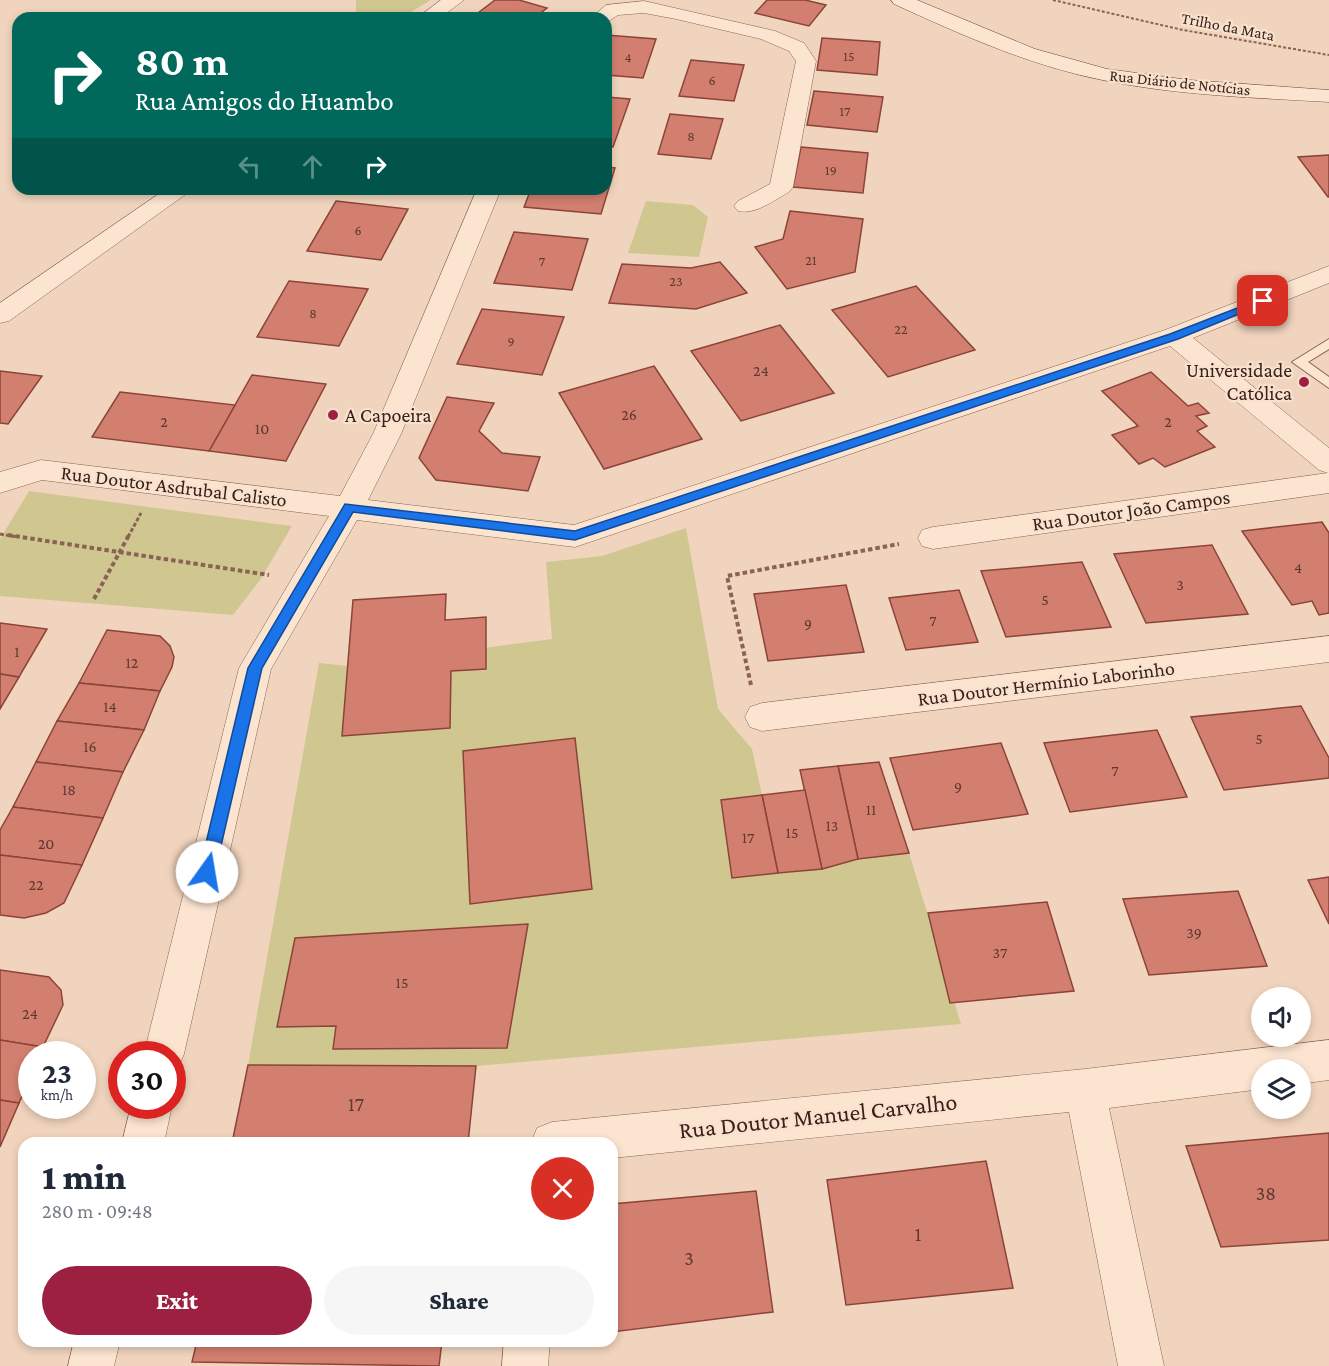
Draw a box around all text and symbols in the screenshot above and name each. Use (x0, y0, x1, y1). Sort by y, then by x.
street label: Trilho da Mata (1180, 9, 1276, 44)
icon: right (36, 36, 114, 114)
text: 80 m (135, 37, 229, 84)
house number: 15 (843, 48, 855, 64)
house number: 4 (624, 49, 632, 65)
street label: Rua Diário de Notícias (1109, 67, 1251, 98)
house number: 6 (708, 72, 716, 88)
text: Rua Amigos do Huambo (135, 86, 394, 116)
house number: 17 (839, 103, 851, 119)
house number: 8 (687, 128, 695, 144)
icon: left (233, 150, 266, 183)
icon: ahead (296, 150, 329, 183)
icon: right (359, 150, 392, 183)
house number: 19 (825, 162, 837, 178)
house number: 6 (354, 222, 362, 238)
house number: 21 (805, 252, 817, 268)
house number: 7 (539, 253, 546, 269)
house number: 23 (669, 273, 683, 289)
pin (1237, 275, 1288, 326)
icon: arrive (1246, 284, 1279, 317)
house number: 8 (309, 305, 317, 321)
house number: 22 (894, 321, 908, 337)
house number: 9 (507, 333, 515, 349)
place label: Universidade Católica (1186, 359, 1292, 404)
house number: 24 (753, 362, 769, 379)
marker: Universidade Católica (1297, 375, 1311, 389)
place label: A Capoeira (345, 404, 431, 427)
house number: 26 (621, 406, 637, 423)
marker: A Capoeira (326, 408, 340, 422)
house number: 2 (160, 413, 168, 430)
house number: 2 (1164, 413, 1172, 430)
house number: 10 (255, 420, 269, 437)
street label: Rua Doutor Asdrubal Calisto (60, 461, 288, 511)
street label: Rua Doutor João Campos (1031, 485, 1232, 536)
house number: 4 (1294, 559, 1302, 576)
house number: 3 (1176, 576, 1184, 593)
house number: 5 (1041, 591, 1049, 608)
house number: 7 (929, 612, 937, 629)
house number: 9 (804, 615, 812, 632)
house number: 1 (14, 643, 20, 660)
house number: 12 (126, 654, 139, 671)
street label: Rua Doutor Hermínio Laborinho (916, 656, 1176, 710)
house number: 14 (103, 698, 117, 715)
house number: 5 (1255, 730, 1263, 747)
house number: 16 (83, 738, 97, 755)
house number: 7 (1111, 762, 1119, 779)
house number: 9 (954, 778, 962, 795)
house number: 18 (62, 781, 76, 798)
house number: 11 (866, 801, 876, 818)
house number: 13 (826, 817, 838, 834)
house number: 15 (786, 824, 798, 841)
house number: 17 (742, 829, 755, 846)
house number: 20 (38, 835, 54, 852)
position arrow (175, 840, 239, 904)
house number: 22 (28, 876, 44, 893)
house number: 39 (1186, 924, 1202, 941)
house number: 37 (993, 944, 1008, 961)
house number: 15 (396, 974, 408, 991)
map controls (1251, 987, 1311, 1119)
button: sound (1251, 987, 1311, 1047)
house number: 24 (22, 1005, 38, 1022)
speed limit sign: 30 (108, 1041, 186, 1119)
text: 23 (42, 1056, 72, 1089)
button: layers (1251, 1059, 1311, 1119)
text: km/h (41, 1087, 73, 1103)
street label: Rua Doutor Manuel Carvalho (678, 1087, 958, 1144)
house number: 17 (348, 1093, 364, 1115)
text: 1 min (42, 1157, 126, 1197)
button: close (531, 1157, 594, 1220)
house number: 38 (1256, 1182, 1276, 1204)
text: 280 m · 09:48 (42, 1200, 153, 1222)
house number: 1 (915, 1223, 921, 1245)
house number: 3 (684, 1247, 694, 1269)
button: Exit (42, 1266, 312, 1335)
button: Share (324, 1266, 594, 1335)

